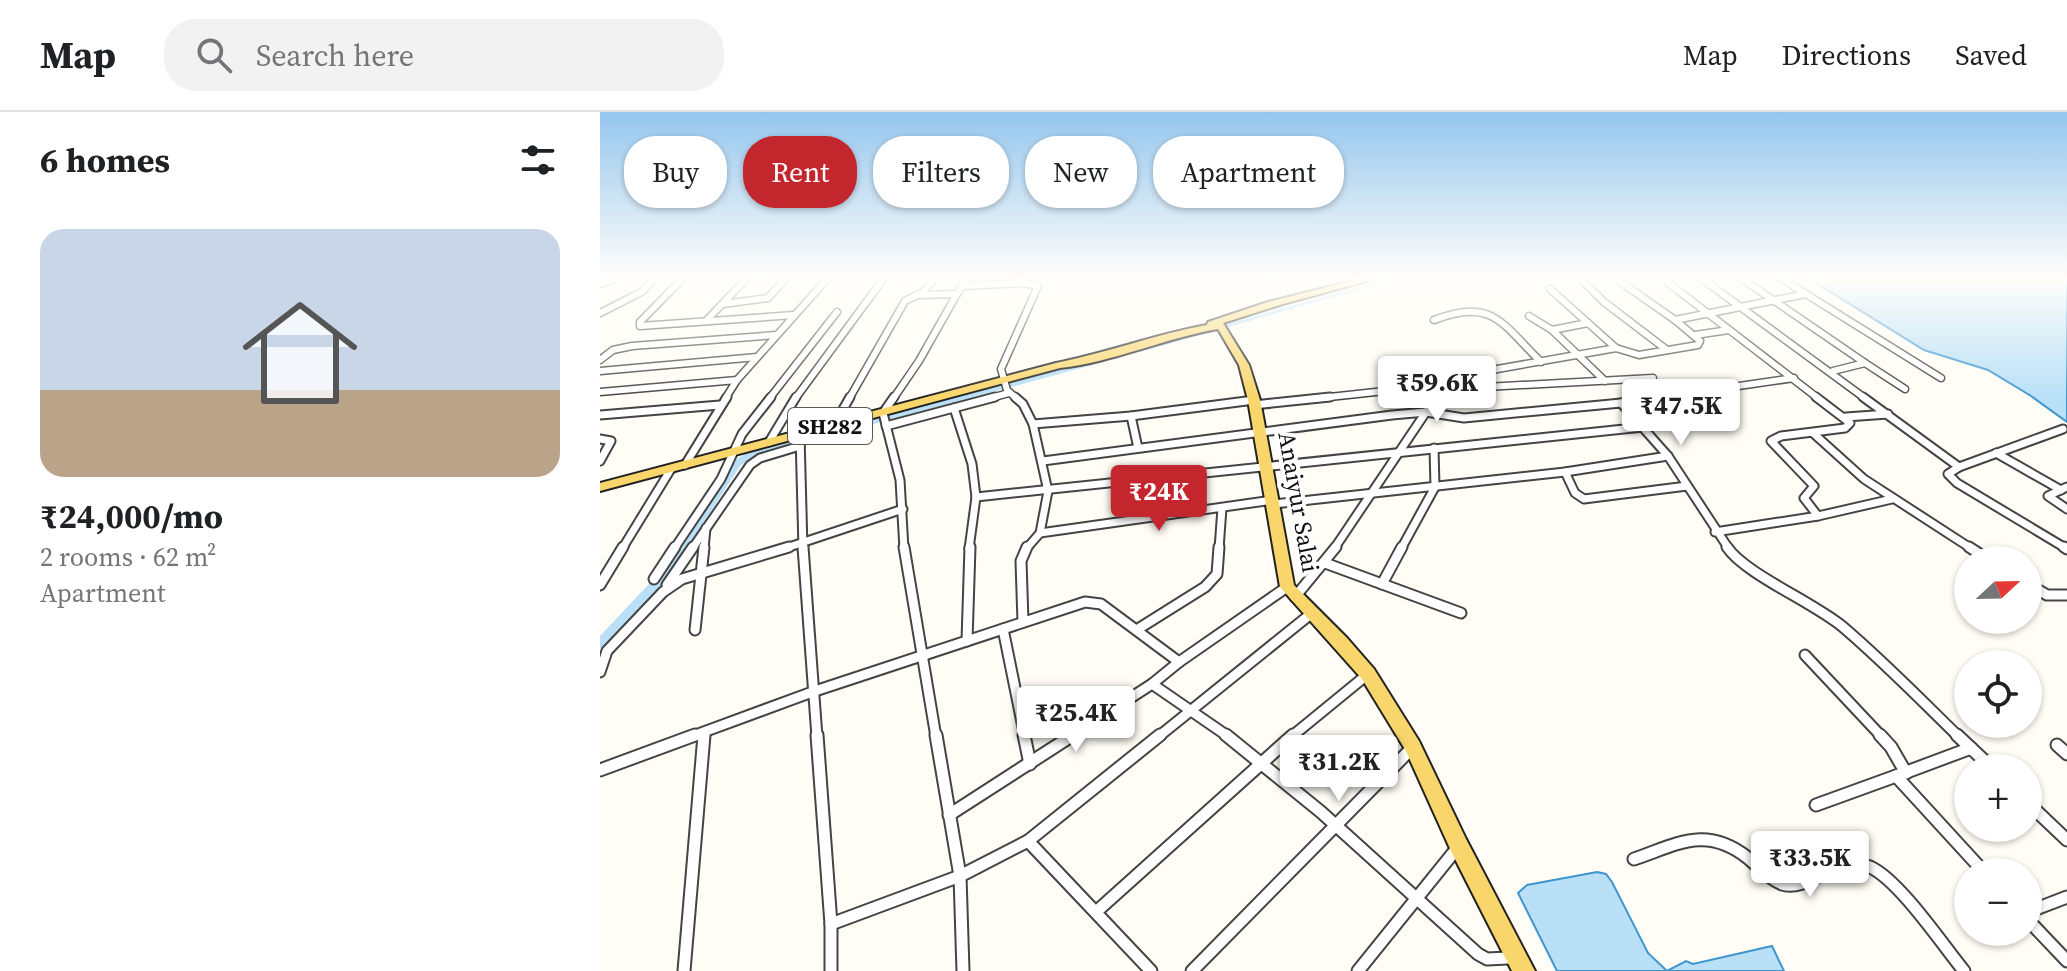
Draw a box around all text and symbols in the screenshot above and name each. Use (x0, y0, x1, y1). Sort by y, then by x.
search box (164, 19, 724, 91)
text: Map (40, 29, 116, 81)
icon: search (192, 33, 236, 77)
text: Search here (256, 35, 414, 76)
text: Map (1683, 36, 1738, 74)
text: Directions (1782, 36, 1911, 74)
text: Saved (1955, 36, 2027, 74)
chip: Buy (624, 136, 727, 208)
chip: Rent (743, 136, 857, 208)
chip: Filters (873, 136, 1009, 208)
chip: New (1025, 136, 1137, 208)
chip: Apartment (1153, 136, 1344, 208)
text: 6 homes (40, 137, 170, 183)
icon: filters (516, 138, 560, 182)
icon: home (228, 281, 372, 425)
pin: ₹59.6K (1372, 356, 1502, 424)
text: ₹59.6K (1396, 364, 1478, 400)
pin: ₹47.5K (1616, 379, 1746, 447)
text: ₹47.5K (1640, 387, 1722, 423)
road number: SH282 (788, 408, 872, 444)
street label: Anaiyur Salai (1270, 429, 1328, 575)
pin: ₹24K (1112, 465, 1206, 533)
text: ₹24K (1129, 473, 1189, 509)
text: ₹24,000/mo (40, 493, 223, 539)
text: 2 rooms · 62 m² (40, 539, 216, 575)
north arrow (1954, 546, 2042, 634)
map controls (1954, 546, 2042, 946)
text: Apartment (40, 575, 165, 611)
button: locate (1954, 650, 2042, 738)
pin: ₹25.4K (1011, 686, 1141, 754)
text: ₹25.4K (1035, 694, 1117, 730)
pin: ₹31.2K (1274, 735, 1404, 803)
text: ₹31.2K (1298, 743, 1380, 779)
button: + (1954, 754, 2042, 842)
pin: ₹33.5K (1745, 831, 1875, 899)
text: ₹33.5K (1769, 839, 1851, 875)
button: − (1954, 858, 2042, 946)

